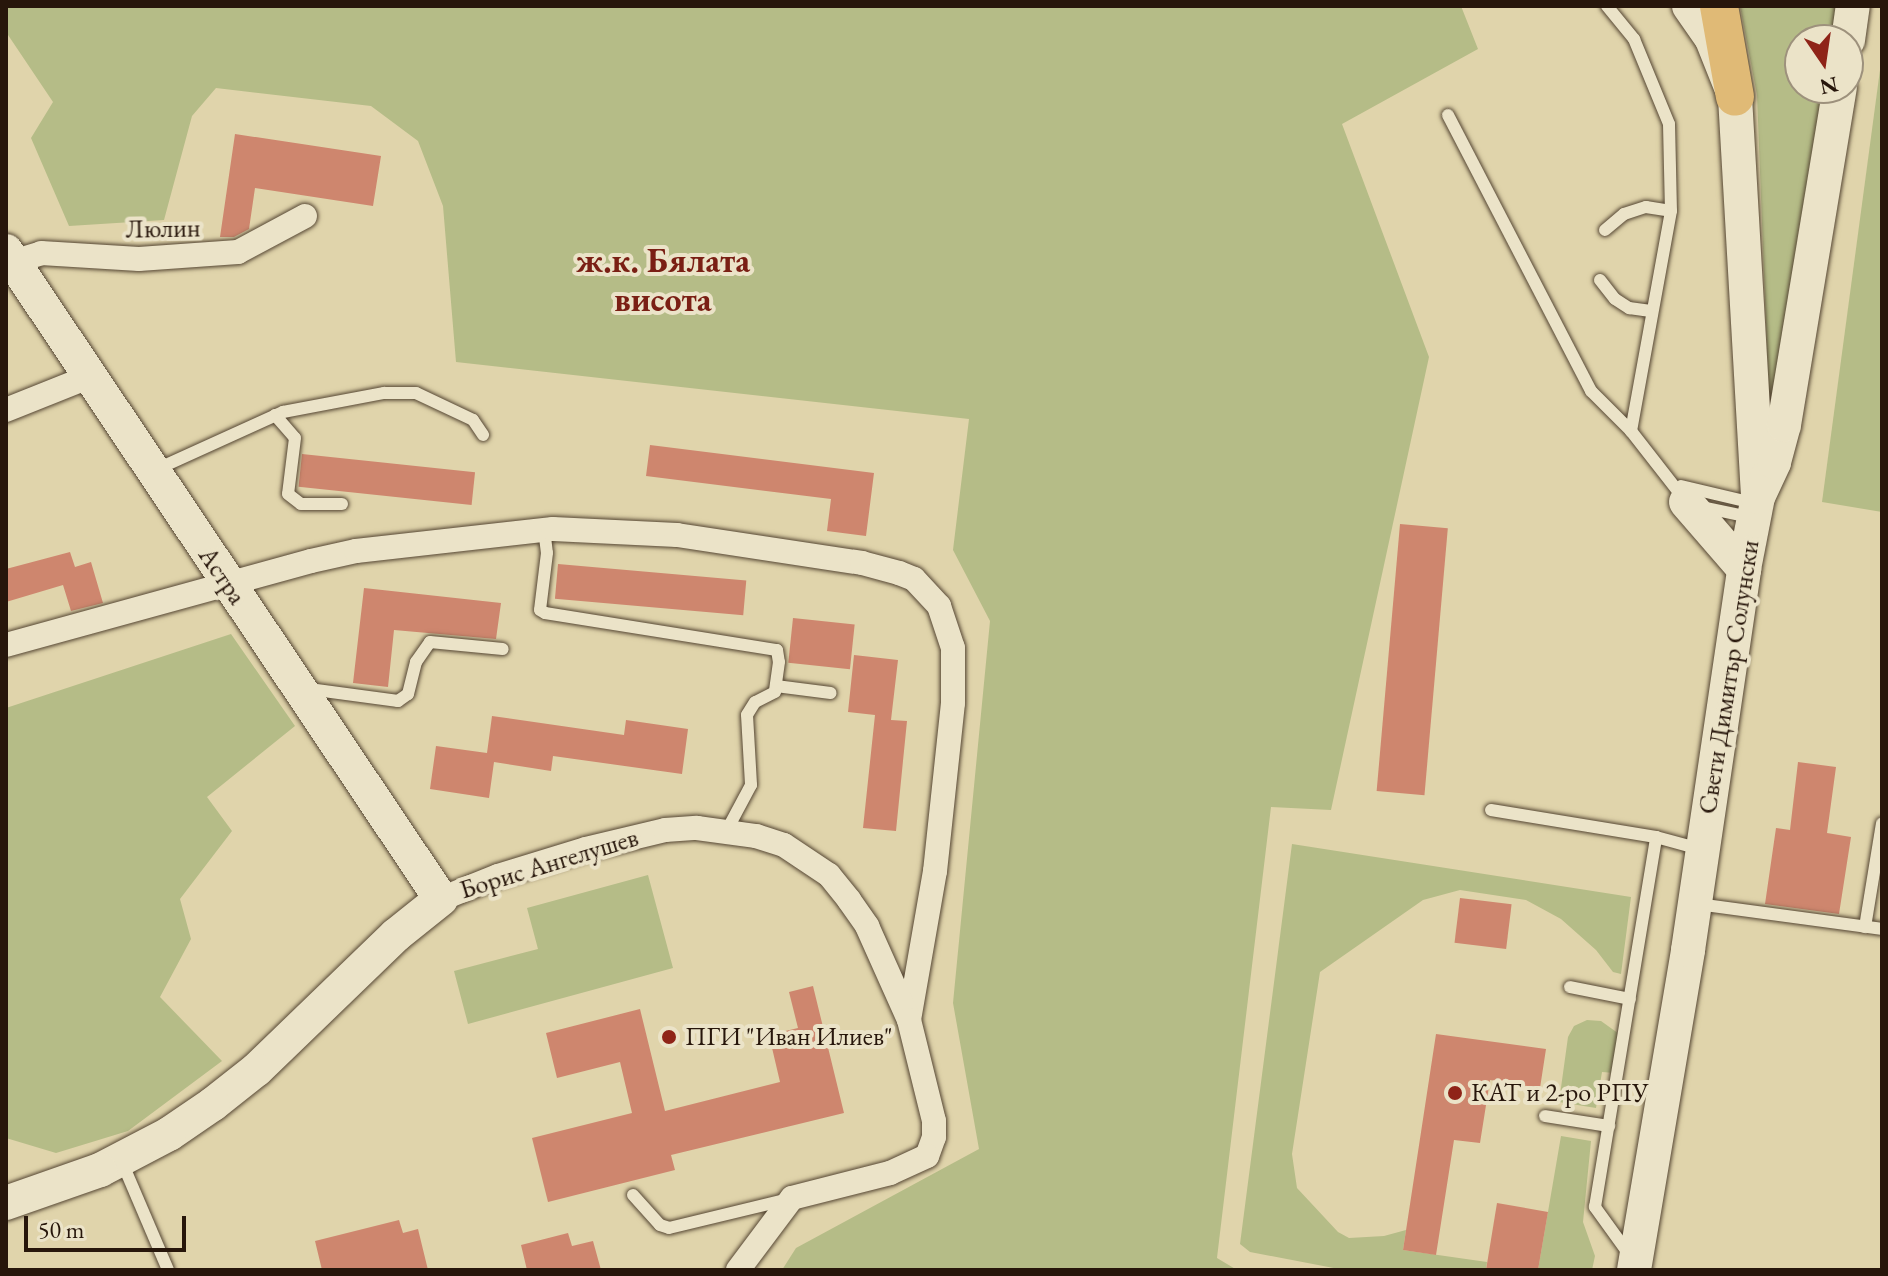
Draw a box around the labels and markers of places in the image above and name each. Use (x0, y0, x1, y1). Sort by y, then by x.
place label: ПГИ "Иван Илиев" (685, 1021, 893, 1053)
marker: ПГИ "Иван Илиев" (660, 1028, 678, 1046)
place label: КАТ и 2-ро РПУ (1471, 1077, 1649, 1109)
marker: КАТ и 2-ро РПУ (1446, 1084, 1464, 1102)

